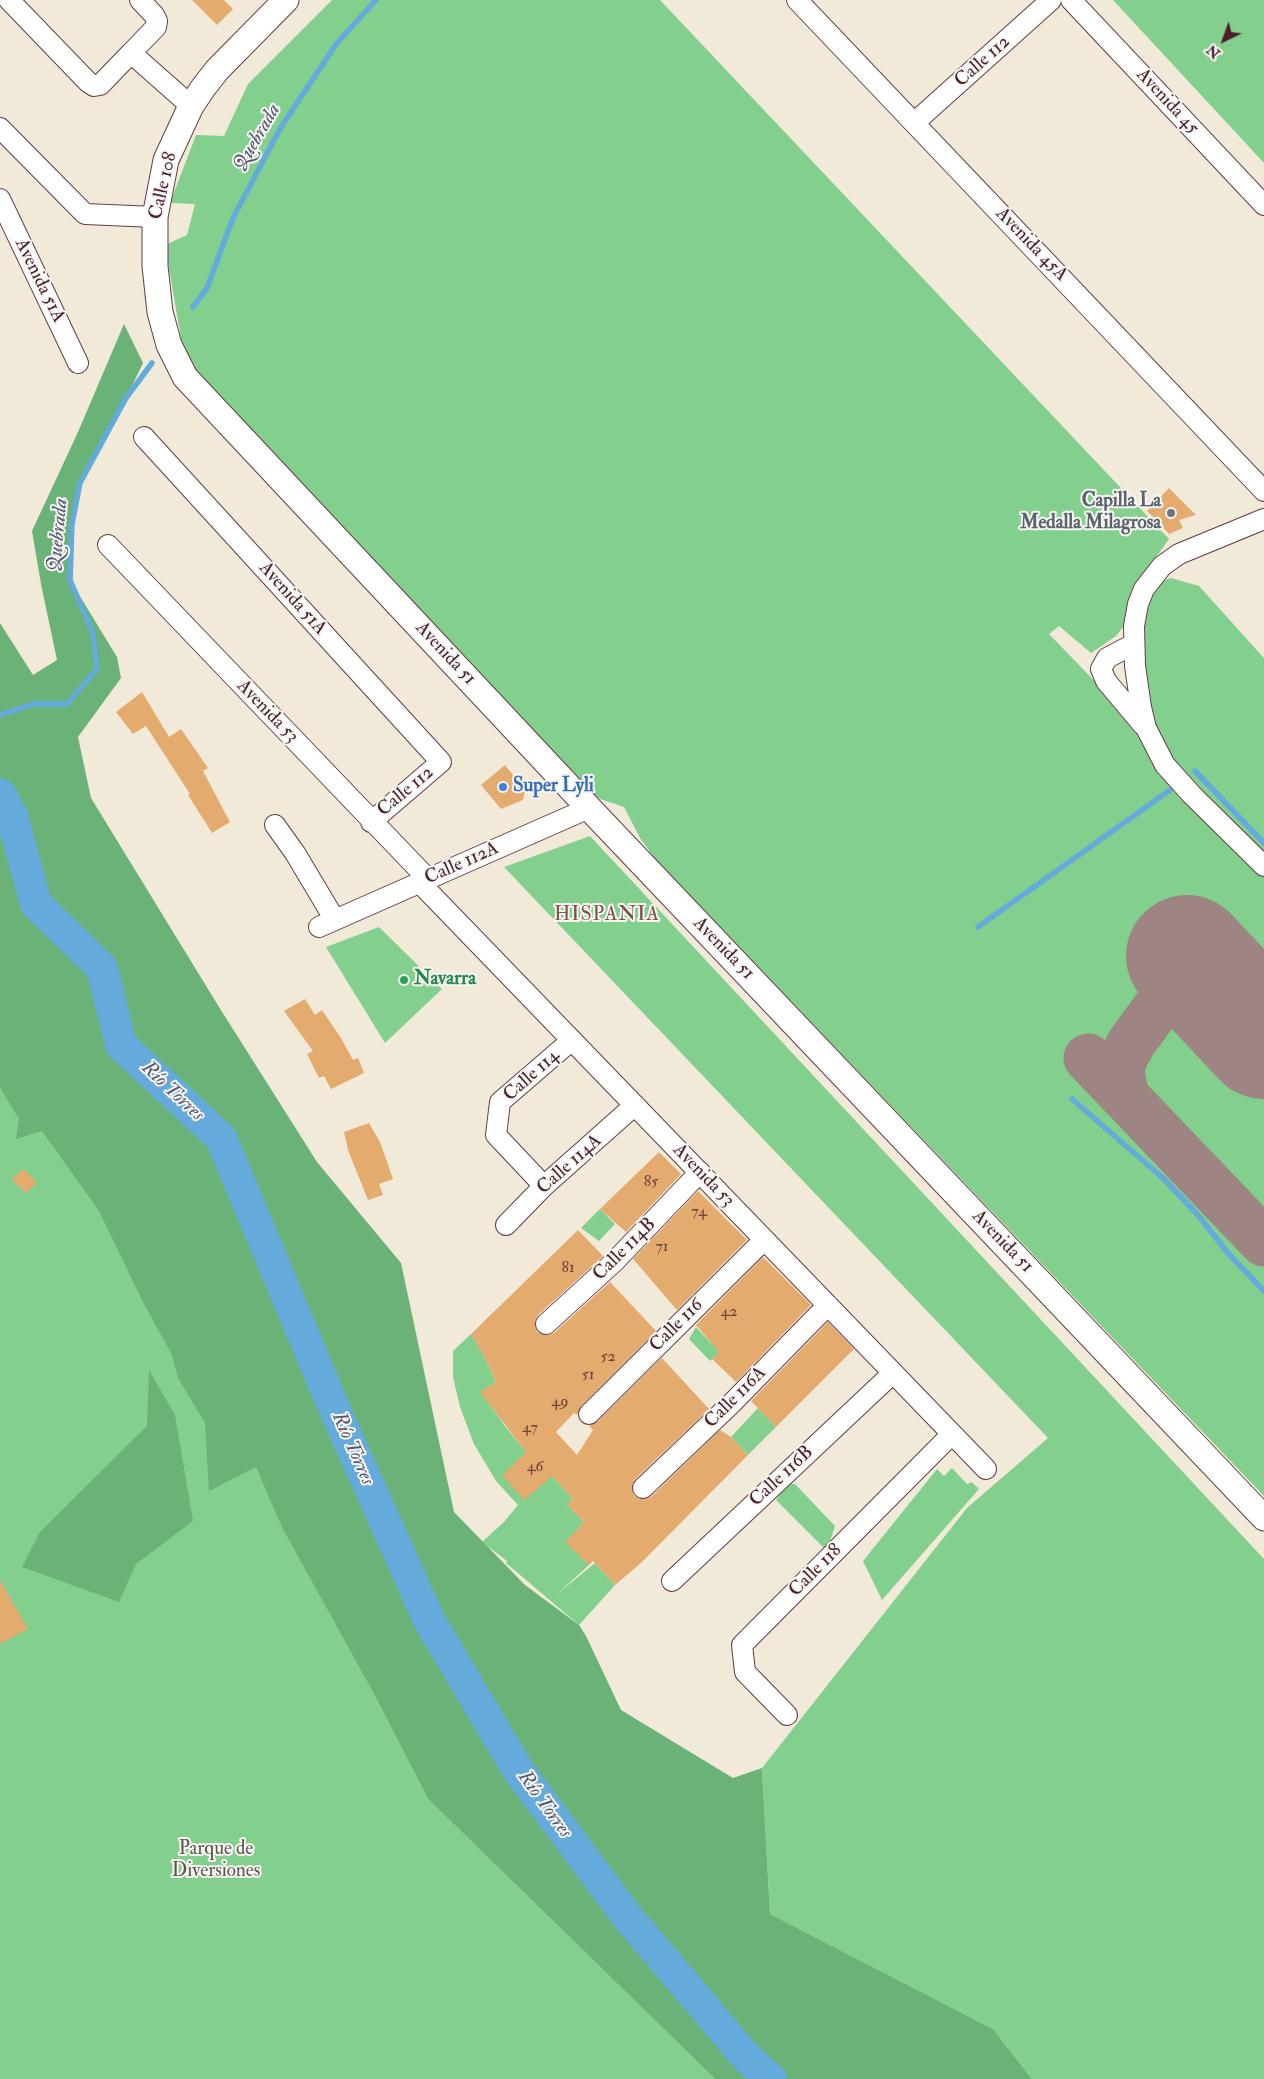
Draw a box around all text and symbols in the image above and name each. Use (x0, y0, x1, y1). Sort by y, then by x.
north arrow (1199, 15, 1249, 65)
street label: Calle 112 (951, 31, 1015, 93)
text: N (1203, 41, 1224, 62)
street label: Avenida 45 (1131, 64, 1203, 140)
water label: Quebrada (229, 100, 287, 176)
street label: Calle 108 (145, 150, 183, 222)
street label: Avenida 45A (990, 203, 1072, 287)
street label: Avenida 51A (9, 235, 69, 327)
place label: Capilla La Medalla Milagrosa (1020, 491, 1161, 535)
water label: Quebrada (44, 497, 74, 573)
marker: Capilla La Medalla Milagrosa (1165, 507, 1177, 519)
street label: Avenida 51A (253, 558, 331, 640)
street label: Avenida 51 (410, 617, 480, 691)
street label: Avenida 53 (231, 676, 303, 748)
street label: Calle 112 (373, 762, 439, 822)
place label: Super Lyli (513, 776, 594, 798)
marker: Super Lyli (497, 781, 509, 793)
street label: Calle 112A (422, 838, 502, 890)
district label: HISPANIA (553, 904, 661, 928)
street label: Avenida 51 (687, 913, 759, 985)
place label: Navarra (414, 969, 476, 991)
marker: Navarra (398, 974, 410, 986)
street label: Calle 114 (499, 1045, 565, 1107)
water label: Río Torres (136, 1057, 208, 1127)
street label: Calle 114A (533, 1130, 607, 1200)
street label: Avenida 53 (667, 1140, 739, 1212)
house number: 85 (644, 1173, 658, 1193)
house number: 74 (691, 1203, 707, 1223)
street label: Avenida 51 (966, 1206, 1038, 1278)
street label: Calle 114B (589, 1214, 661, 1286)
house number: 71 (655, 1238, 669, 1258)
house number: 81 (561, 1259, 575, 1279)
street label: Calle 116 (645, 1294, 709, 1358)
house number: 42 (721, 1303, 737, 1323)
house number: 52 (600, 1348, 616, 1368)
street label: Calle 116A (700, 1362, 772, 1434)
house number: 51 (582, 1366, 594, 1386)
house number: 49 (552, 1393, 568, 1413)
water label: Río Torres (325, 1409, 379, 1489)
house number: 47 (522, 1419, 538, 1439)
street label: Calle 116B (745, 1442, 819, 1512)
house number: 46 (527, 1458, 543, 1478)
street label: Calle 118 (785, 1540, 847, 1602)
water label: Río Torres (512, 1767, 576, 1843)
park label: Parque de Diversiones (172, 1839, 260, 1883)

